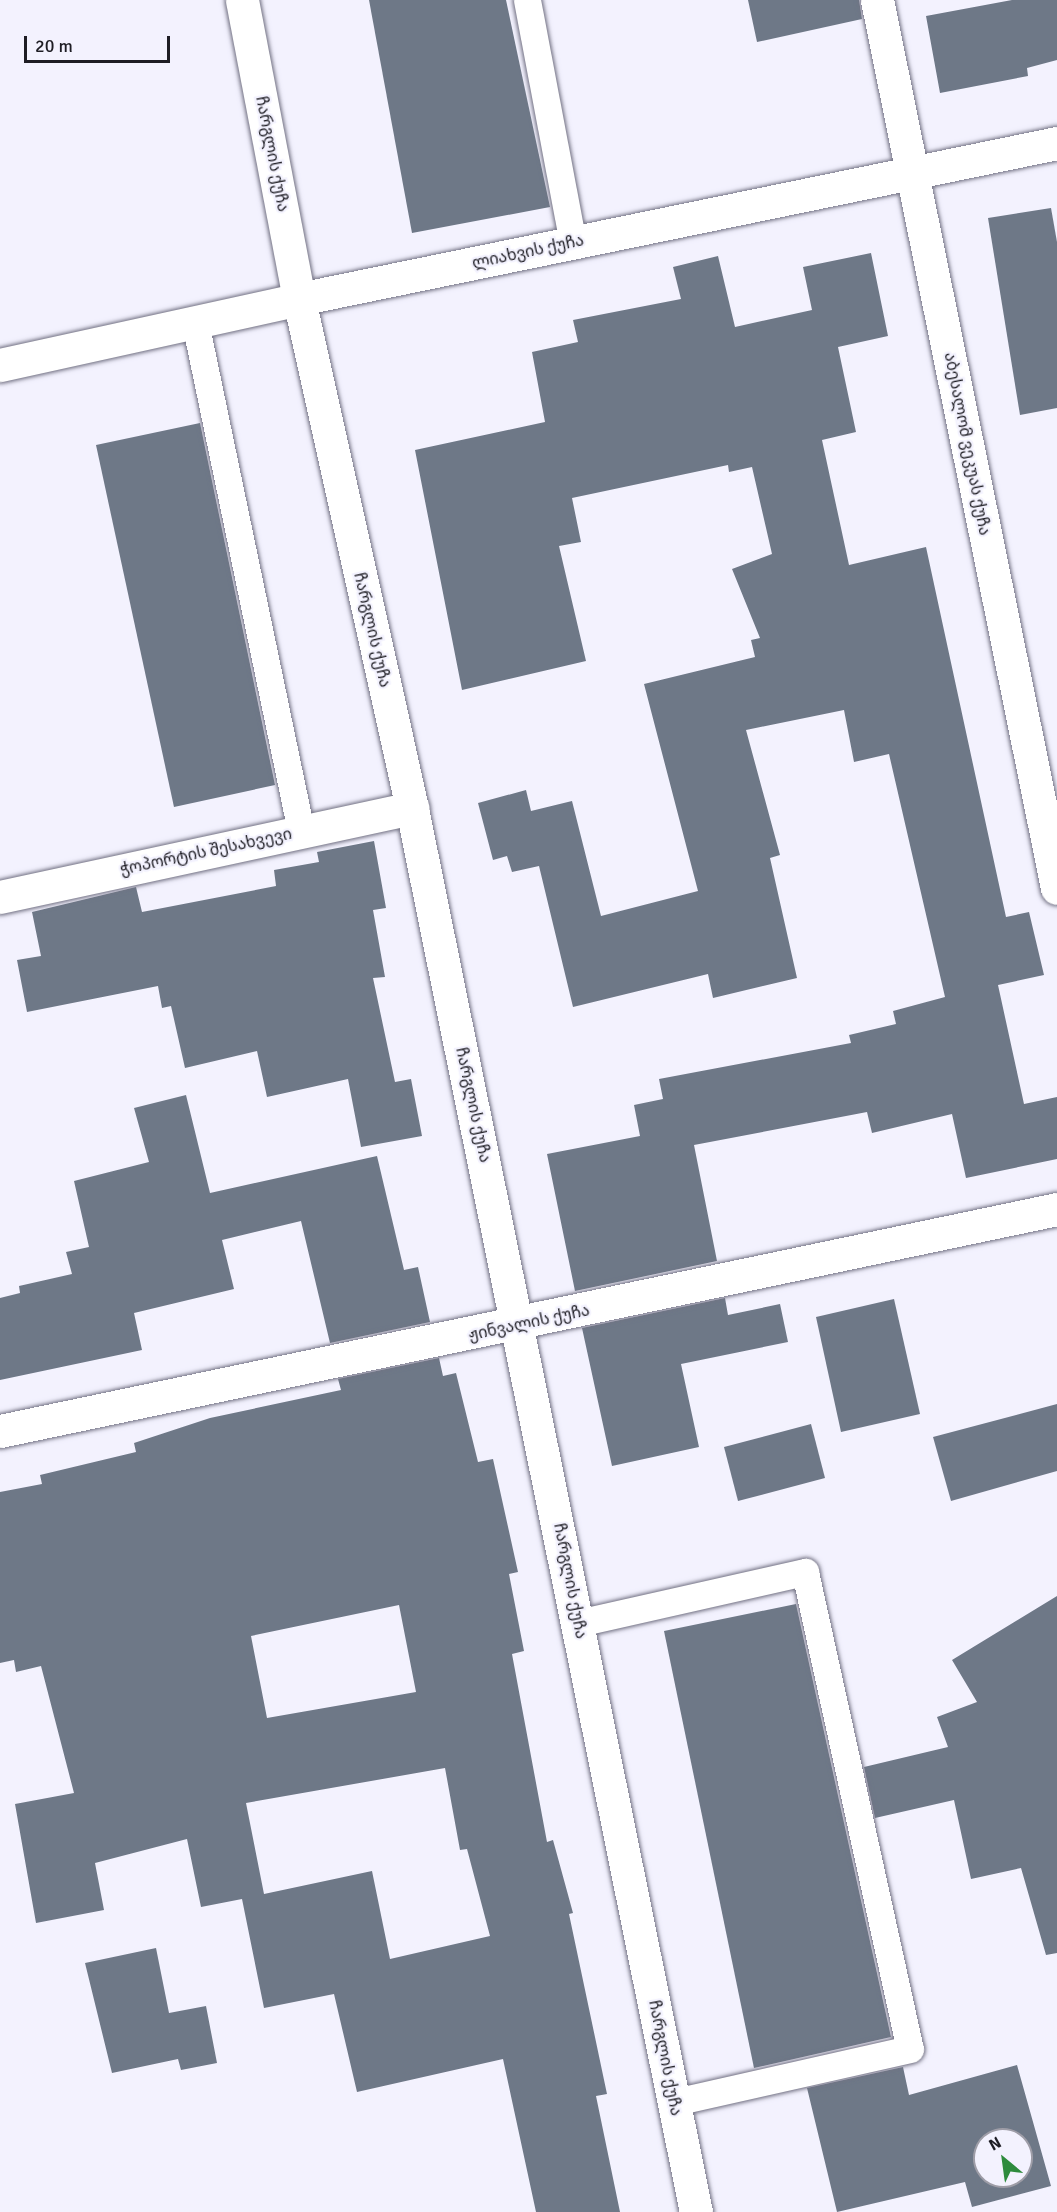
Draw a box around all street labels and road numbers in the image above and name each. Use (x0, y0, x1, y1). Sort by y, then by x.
street label: ჩარგლის ქუჩა (251, 95, 293, 213)
street label: ლიახვის ქუჩა (470, 231, 586, 273)
street label: აბესალომ ვეკუას ქუჩა (940, 351, 994, 537)
street label: ჩარგლის ქუჩა (349, 571, 395, 689)
street label: ჭოპორტის შესახვევი (118, 824, 294, 880)
street label: ჩარგლის ქუჩა (451, 1046, 495, 1164)
street label: ჟინვალის ქუჩა (467, 1301, 591, 1345)
street label: ჩარგლის ქუჩა (549, 1522, 591, 1640)
street label: ჩარგლის ქუჩა (644, 1999, 686, 2117)

